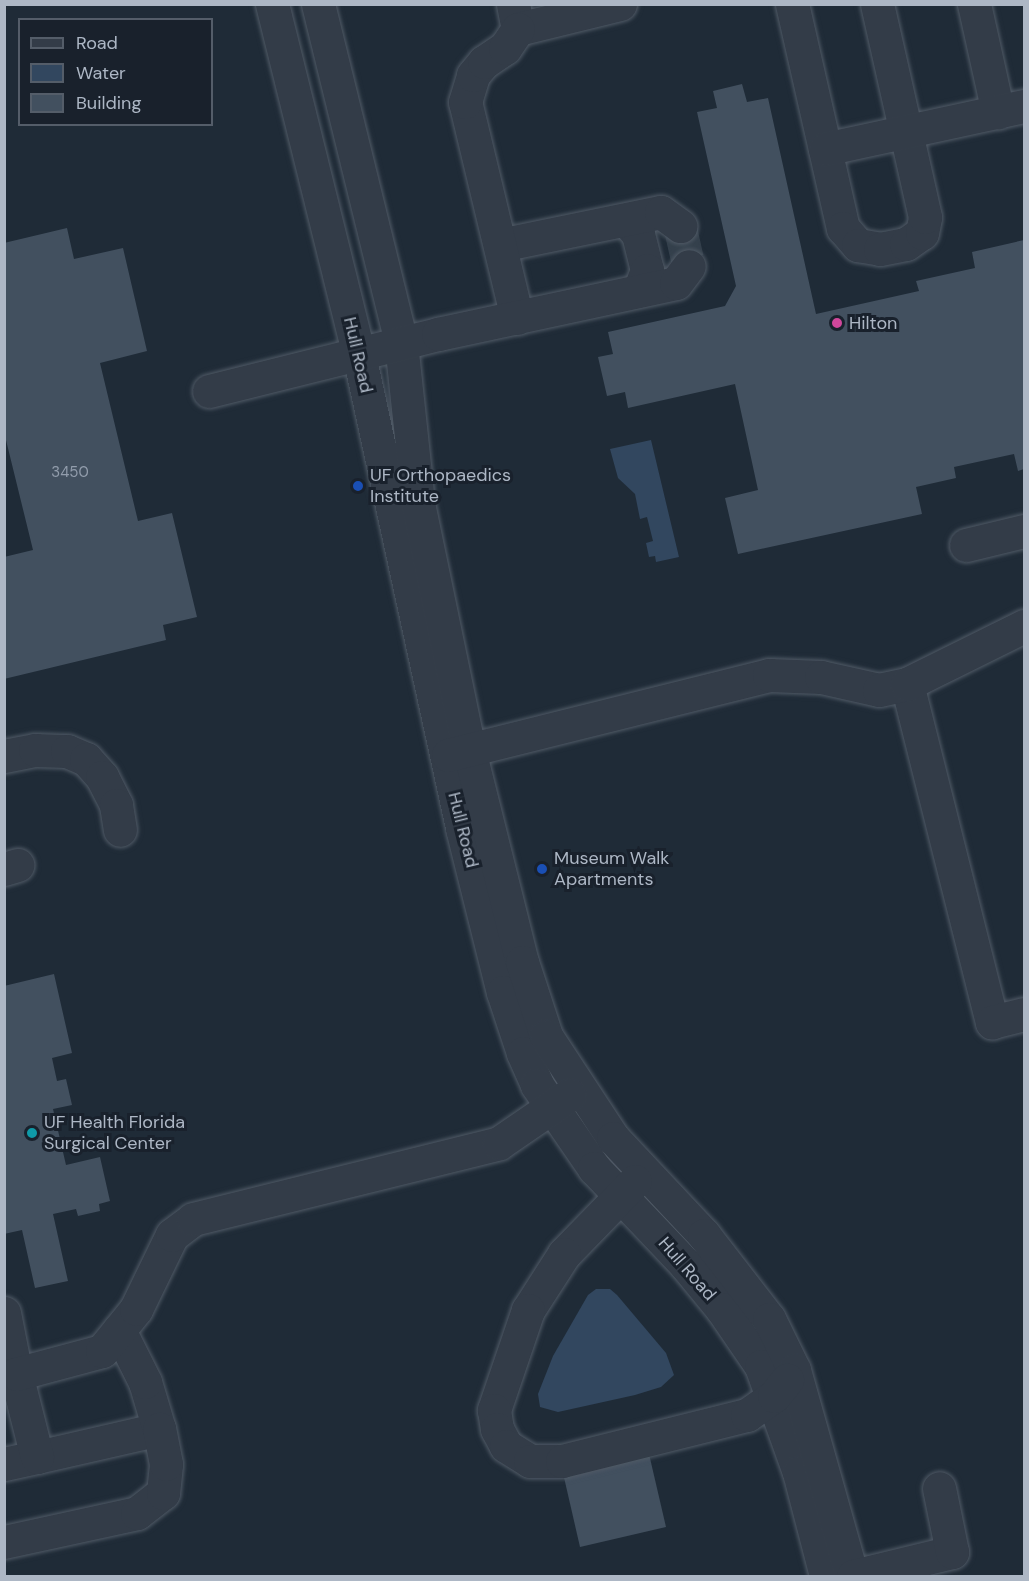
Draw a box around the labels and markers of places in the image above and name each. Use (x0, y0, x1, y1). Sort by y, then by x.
place label: Hilton (849, 312, 897, 334)
marker: Hilton (830, 316, 844, 330)
place label: UF Orthopaedics Institute (370, 465, 511, 508)
marker: UF Orthopaedics Institute (351, 479, 365, 493)
place label: Museum Walk Apartments (554, 848, 669, 890)
marker: Museum Walk Apartments (535, 862, 549, 876)
place label: UF Health Florida Surgical Center (44, 1112, 185, 1154)
marker: UF Health Florida Surgical Center (25, 1126, 39, 1140)

